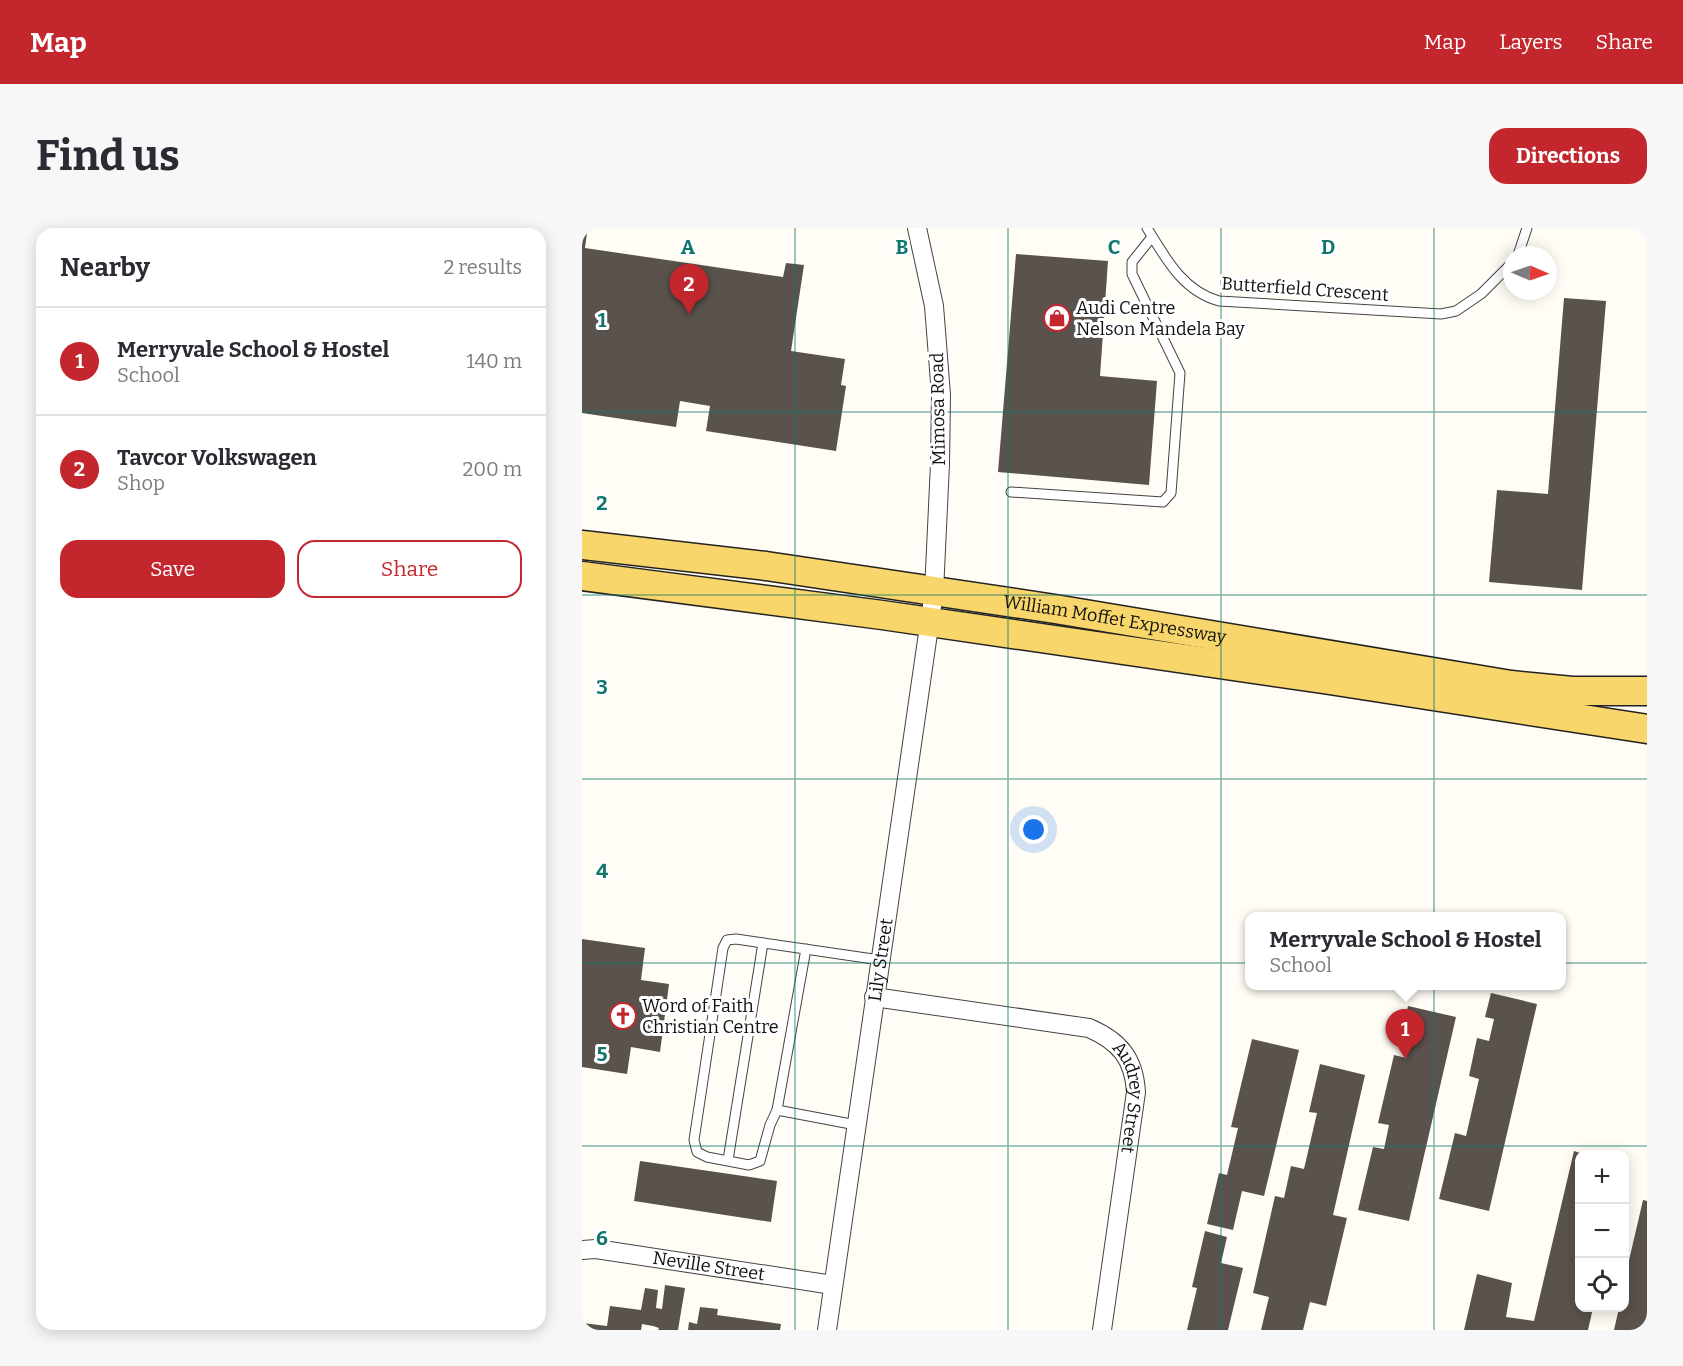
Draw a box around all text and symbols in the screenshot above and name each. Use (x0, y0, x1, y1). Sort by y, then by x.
text: Map (30, 26, 87, 59)
text: Map (1424, 29, 1466, 55)
text: Layers (1499, 29, 1563, 55)
text: Share (1596, 29, 1653, 55)
button: Directions (1489, 128, 1647, 184)
text: Find us (36, 131, 180, 181)
text: A (681, 235, 696, 259)
text: B (896, 235, 909, 259)
text: C (1108, 235, 1120, 259)
text: D (1321, 235, 1335, 259)
north arrow (1503, 246, 1557, 300)
text: Nearby (60, 252, 150, 283)
text: 2 results (443, 255, 522, 279)
pin: 2 (670, 264, 708, 314)
street label: Butterfield Crescent (1221, 272, 1390, 306)
place label: Audi Centre Nelson Mandela Bay (1076, 297, 1245, 340)
shop icon: Audi Centre Nelson Mandela Bay (1042, 303, 1072, 333)
text: 1 (598, 308, 607, 332)
text: Merryvale School & Hostel (117, 336, 389, 363)
text: 1 (75, 349, 84, 373)
text: 140 m (466, 349, 522, 373)
street label: Mimosa Road (926, 352, 950, 466)
text: School (117, 363, 180, 387)
text: Tavcor Volkswagen (117, 444, 317, 471)
text: 2 (74, 457, 85, 481)
text: 200 m (462, 457, 522, 481)
text: Shop (117, 471, 165, 495)
text: 2 (596, 491, 608, 515)
button: Save (60, 540, 285, 598)
button: Share (297, 540, 522, 598)
street label: William Moffet Expressway (1002, 590, 1228, 648)
text: 3 (596, 675, 608, 699)
your location (1019, 815, 1048, 844)
text: 4 (596, 859, 608, 883)
popup (1245, 912, 1566, 990)
street label: Lily Street (864, 916, 898, 1003)
text: Merryvale School & Hostel (1269, 926, 1542, 953)
text: School (1269, 953, 1332, 977)
place label: Word of Faith Christian Centre (642, 995, 779, 1038)
church icon: Word of Faith Christian Centre (608, 1001, 638, 1031)
pin: 1 (1386, 1010, 1424, 1059)
street label: Audrey Street (1108, 1037, 1147, 1155)
text: 5 (597, 1042, 608, 1066)
map controls (1575, 1150, 1629, 1312)
button: + (1575, 1150, 1629, 1204)
button: − (1575, 1204, 1629, 1258)
text: 6 (596, 1226, 608, 1250)
street label: Neville Street (651, 1247, 767, 1286)
button: locate (1575, 1258, 1629, 1312)

